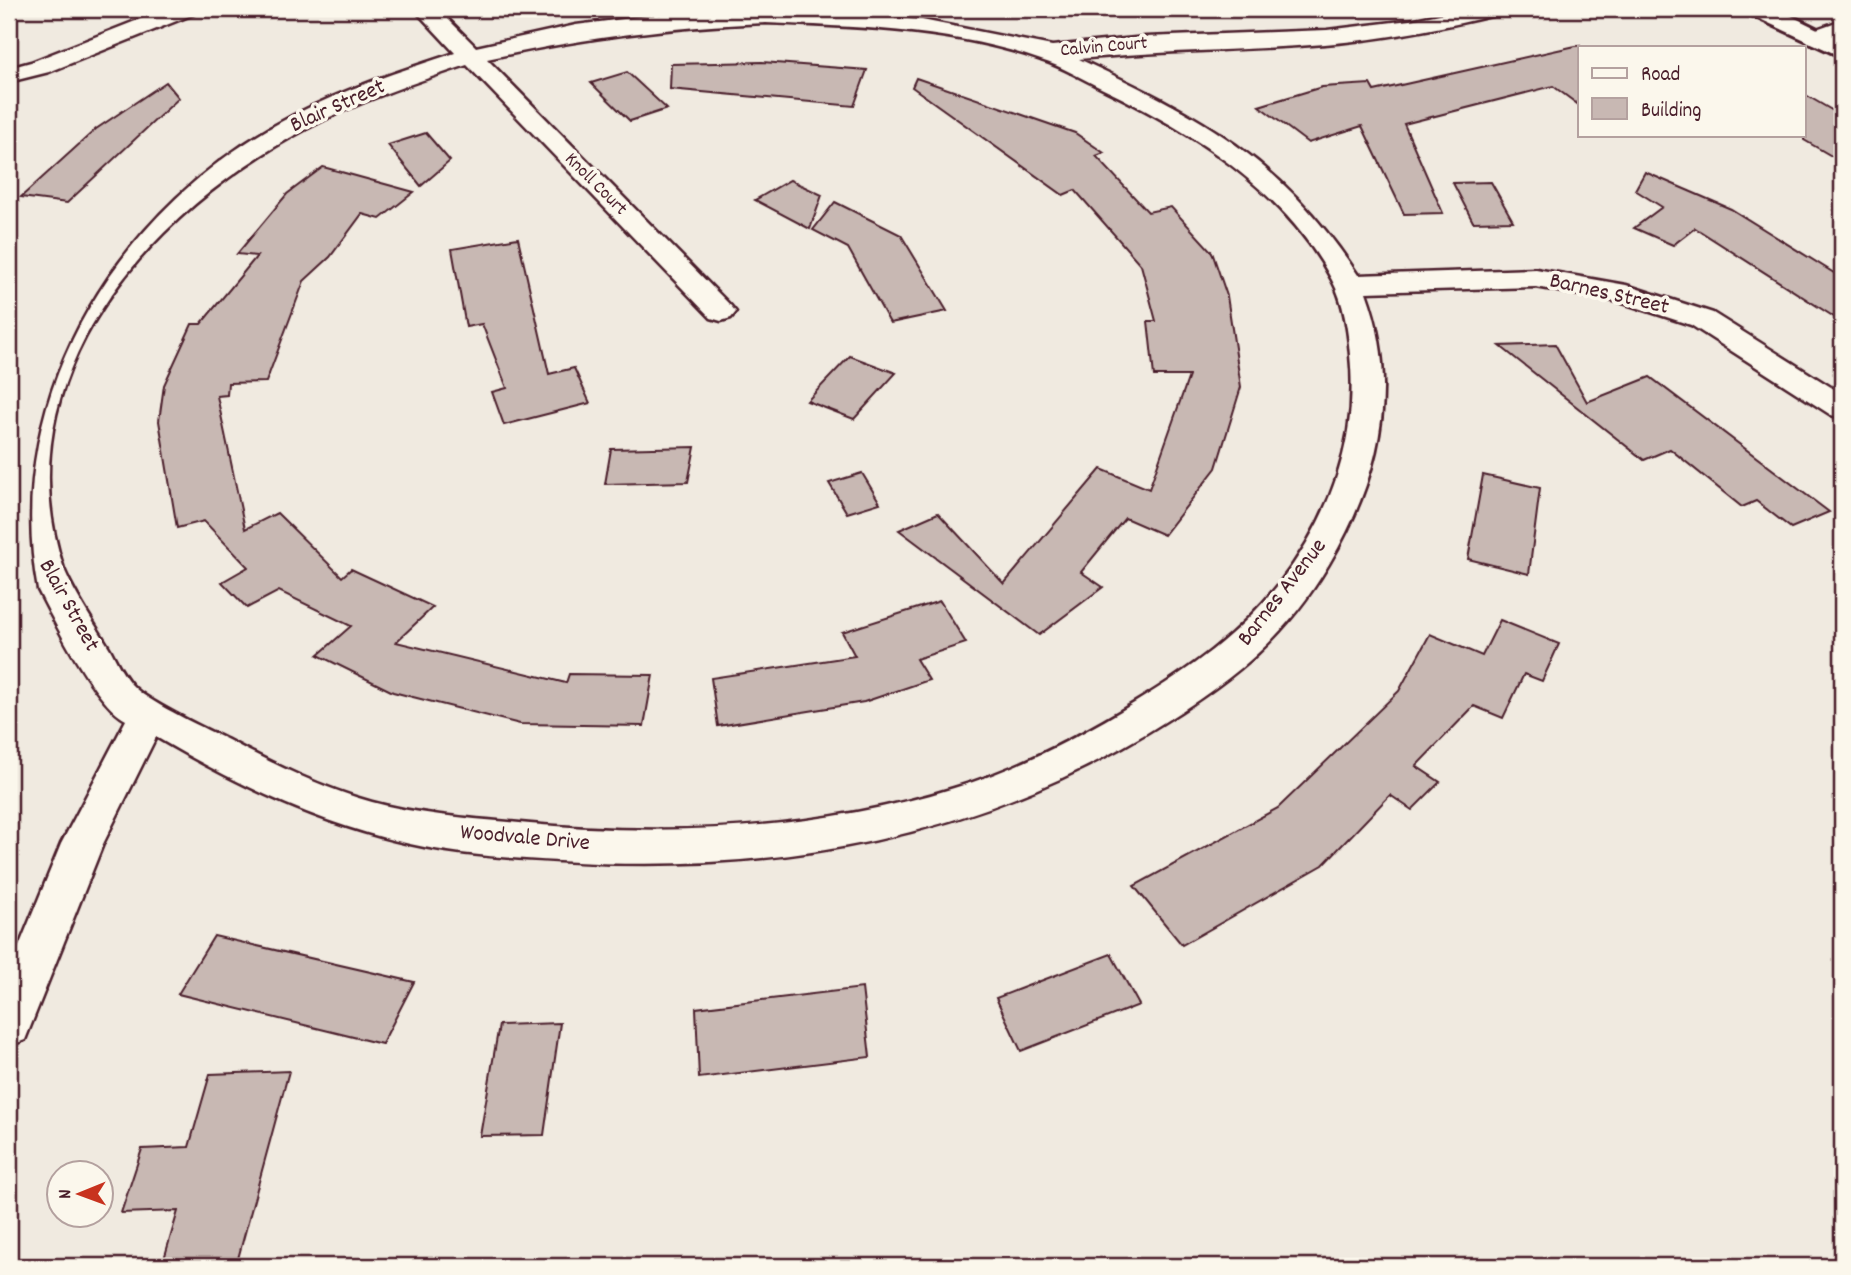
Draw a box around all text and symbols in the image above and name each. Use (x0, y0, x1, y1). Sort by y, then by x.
street label: Calvin Court (1059, 31, 1149, 65)
legend (1578, 46, 1806, 136)
text: Road (1641, 61, 1680, 91)
street label: Blair Street (285, 71, 391, 143)
text: Building (1641, 97, 1701, 127)
street label: Knoll Court (557, 147, 633, 223)
street label: Barnes Street (1546, 265, 1672, 325)
street label: Barnes Avenue (1230, 532, 1336, 654)
street label: Blair Street (29, 554, 107, 658)
street label: Woodvale Drive (459, 817, 591, 861)
north arrow (46, 1160, 116, 1230)
text: N (53, 1189, 80, 1199)

